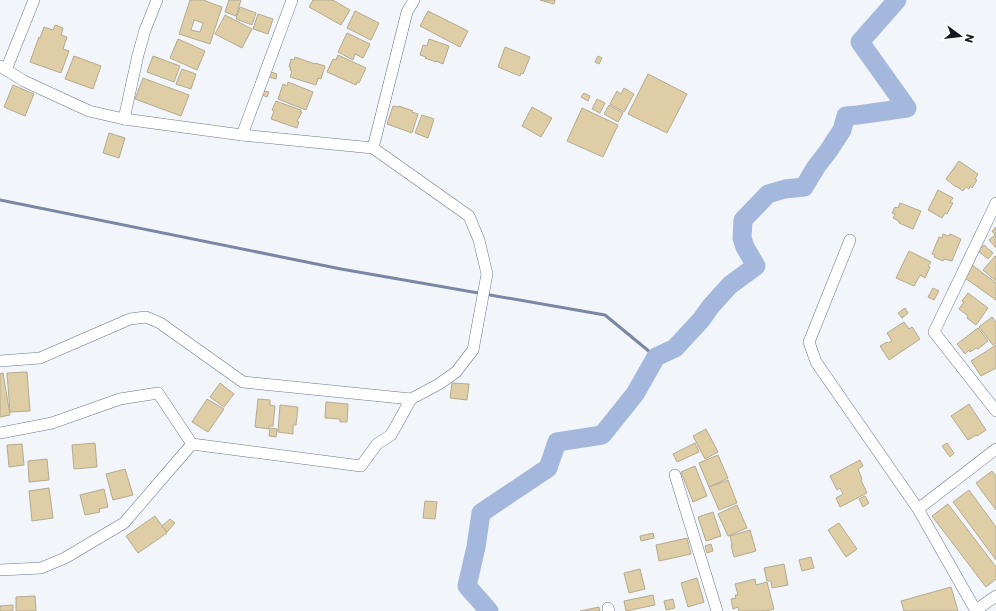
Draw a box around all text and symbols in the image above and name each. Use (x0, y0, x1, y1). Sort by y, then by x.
north arrow (940, 16, 980, 56)
text: N (961, 33, 978, 45)

